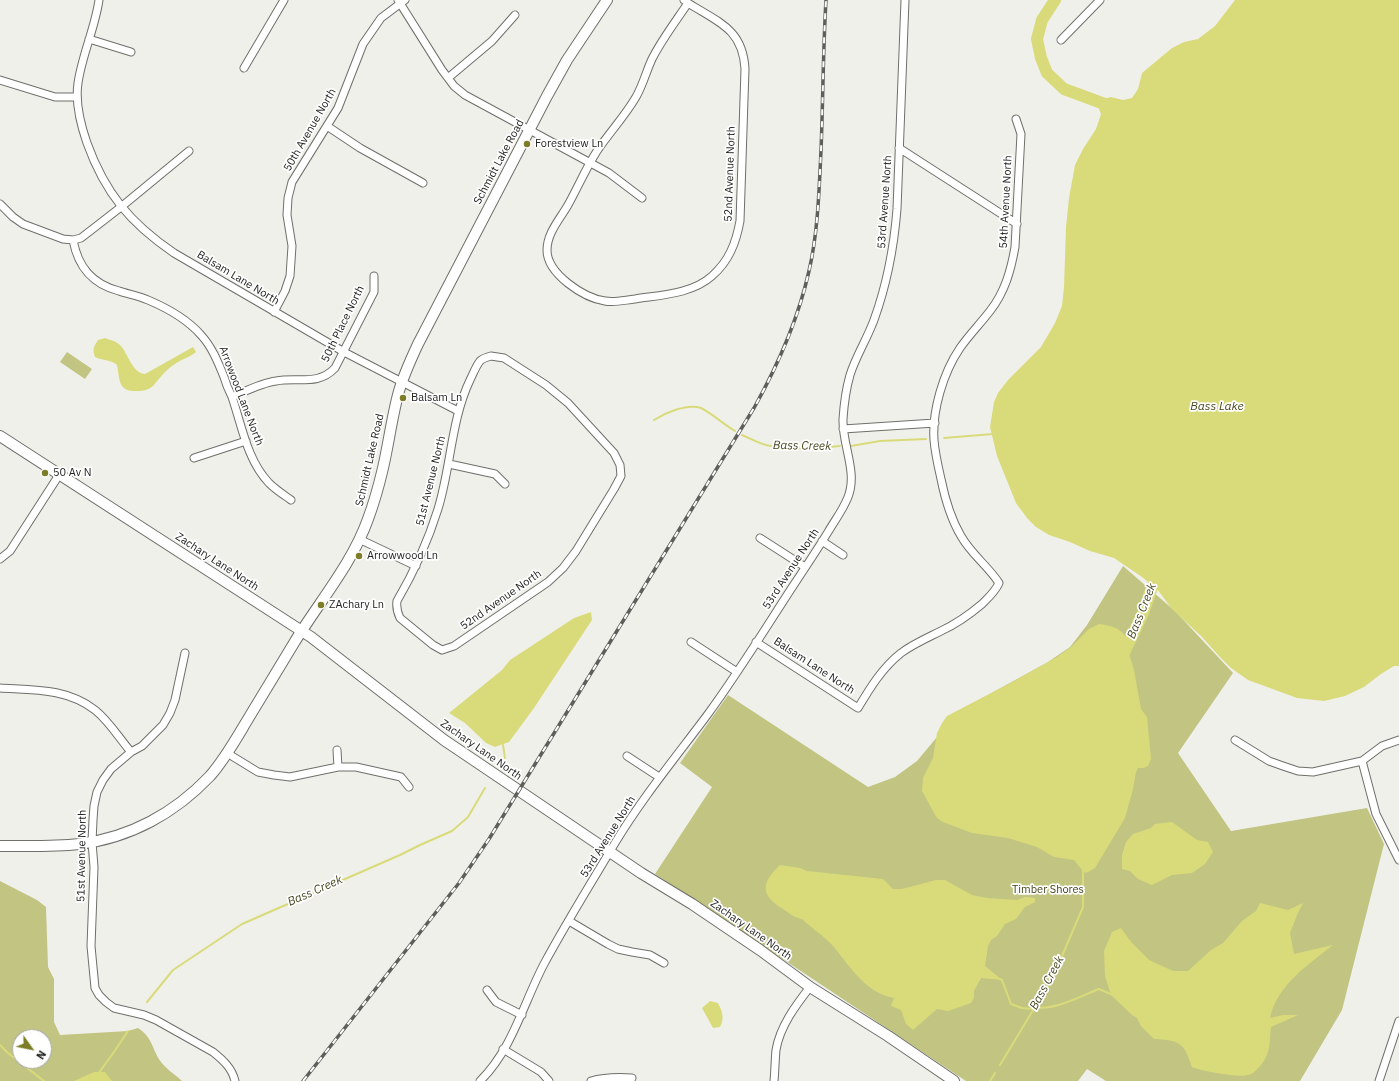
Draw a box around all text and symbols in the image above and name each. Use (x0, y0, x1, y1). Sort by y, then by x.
street label: 50th Avenue North (281, 86, 339, 174)
street label: Schmidt Lake Road (471, 117, 527, 207)
street label: 52nd Avenue North (722, 126, 738, 222)
place label: Forestview Ln (535, 137, 603, 151)
marker: Forestview Ln (522, 139, 532, 149)
street label: 53rd Avenue North (875, 155, 895, 249)
street label: 54th Avenue North (997, 155, 1015, 249)
street label: Balsam Lane North (194, 248, 282, 308)
street label: 50th Place North (319, 284, 367, 364)
street label: Arrowood Lane North (216, 345, 266, 447)
place label: Balsam Ln (411, 391, 462, 405)
marker: Balsam Ln (398, 393, 408, 403)
water label: Bass Lake (1190, 400, 1244, 414)
street label: Schmidt Lake Road (353, 413, 387, 507)
street label: 51st Avenue North (413, 435, 449, 527)
water label: Bass Creek (773, 438, 831, 454)
place label: 50 Av N (53, 466, 91, 480)
marker: 50 Av N (40, 468, 50, 478)
street label: 53rd Avenue North (760, 526, 822, 612)
street label: Zachary Lane North (173, 530, 261, 594)
place label: Arrowwood Ln (367, 549, 438, 563)
marker: Arrowwood Ln (354, 551, 364, 561)
street label: 52nd Avenue North (458, 567, 544, 633)
water label: Bass Creek (1124, 581, 1160, 641)
place label: ZAchary Ln (329, 598, 384, 612)
marker: ZAchary Ln (316, 600, 326, 610)
street label: Balsam Lane North (771, 635, 857, 697)
street label: Zachary Lane North (438, 717, 524, 783)
street label: 53rd Avenue North (578, 794, 638, 880)
street label: 51st Avenue North (75, 810, 89, 902)
water label: Bass Creek (285, 873, 345, 909)
park label: Timber Shores (1012, 883, 1084, 897)
street label: Zachary Lane North (708, 897, 794, 963)
water label: Bass Creek (1027, 954, 1067, 1012)
north arrow (12, 1029, 52, 1069)
text: N (33, 1048, 49, 1062)

